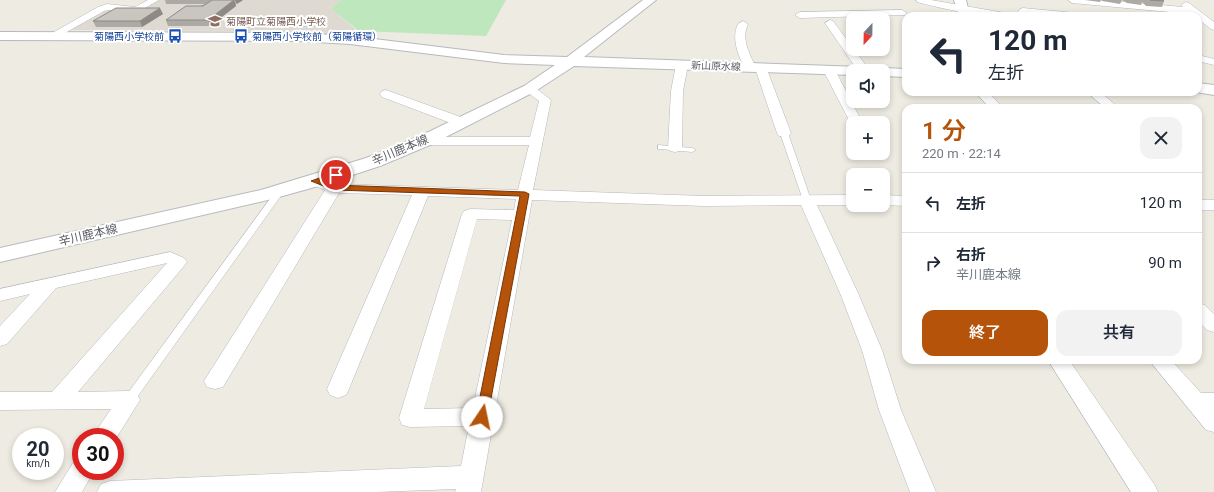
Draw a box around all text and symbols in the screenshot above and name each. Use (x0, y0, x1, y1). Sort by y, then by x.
north arrow (846, 12, 890, 56)
map controls (846, 12, 890, 212)
school or university icon: 菊陽町立菊陽西小学校 (207, 13, 223, 29)
place label: 菊陽町立菊陽西小学校 (226, 16, 326, 27)
text: 120 m (988, 24, 1067, 57)
bus stop icon: 菊陽西小学校前 (167, 28, 183, 44)
bus stop icon: 菊陽西小学校前（菊陽循環） (233, 28, 249, 44)
icon: left (922, 28, 974, 80)
place label: 菊陽西小学校前 (94, 31, 164, 42)
place label: 菊陽西小学校前（菊陽循環） (252, 31, 382, 42)
street label: 新山原水線 (691, 60, 741, 72)
text: 左折 (988, 62, 1024, 83)
button: sound (846, 64, 890, 108)
button: + (846, 116, 890, 160)
text: 1 分 (922, 117, 966, 145)
button: close (1140, 117, 1182, 159)
street label: 辛川鹿本線 (370, 132, 430, 168)
text: 220 m · 22:14 (922, 146, 1001, 161)
pin (319, 158, 353, 192)
icon: arrive (325, 164, 347, 186)
button: − (846, 168, 890, 212)
icon: left (922, 192, 944, 214)
text: 120 m (1140, 194, 1182, 212)
text: 左折 (956, 195, 986, 213)
street label: 辛川鹿本線 (57, 221, 119, 249)
text: 右折 (956, 246, 986, 264)
icon: right (922, 252, 944, 274)
text: 90 m (1148, 254, 1182, 272)
text: 辛川鹿本線 (956, 267, 1021, 282)
button: 終了 (922, 310, 1048, 356)
button: 共有 (1056, 310, 1182, 356)
position arrow (461, 396, 503, 438)
speed limit sign: 30 (72, 428, 124, 480)
text: 20 (27, 437, 49, 461)
text: km/h (26, 458, 50, 469)

